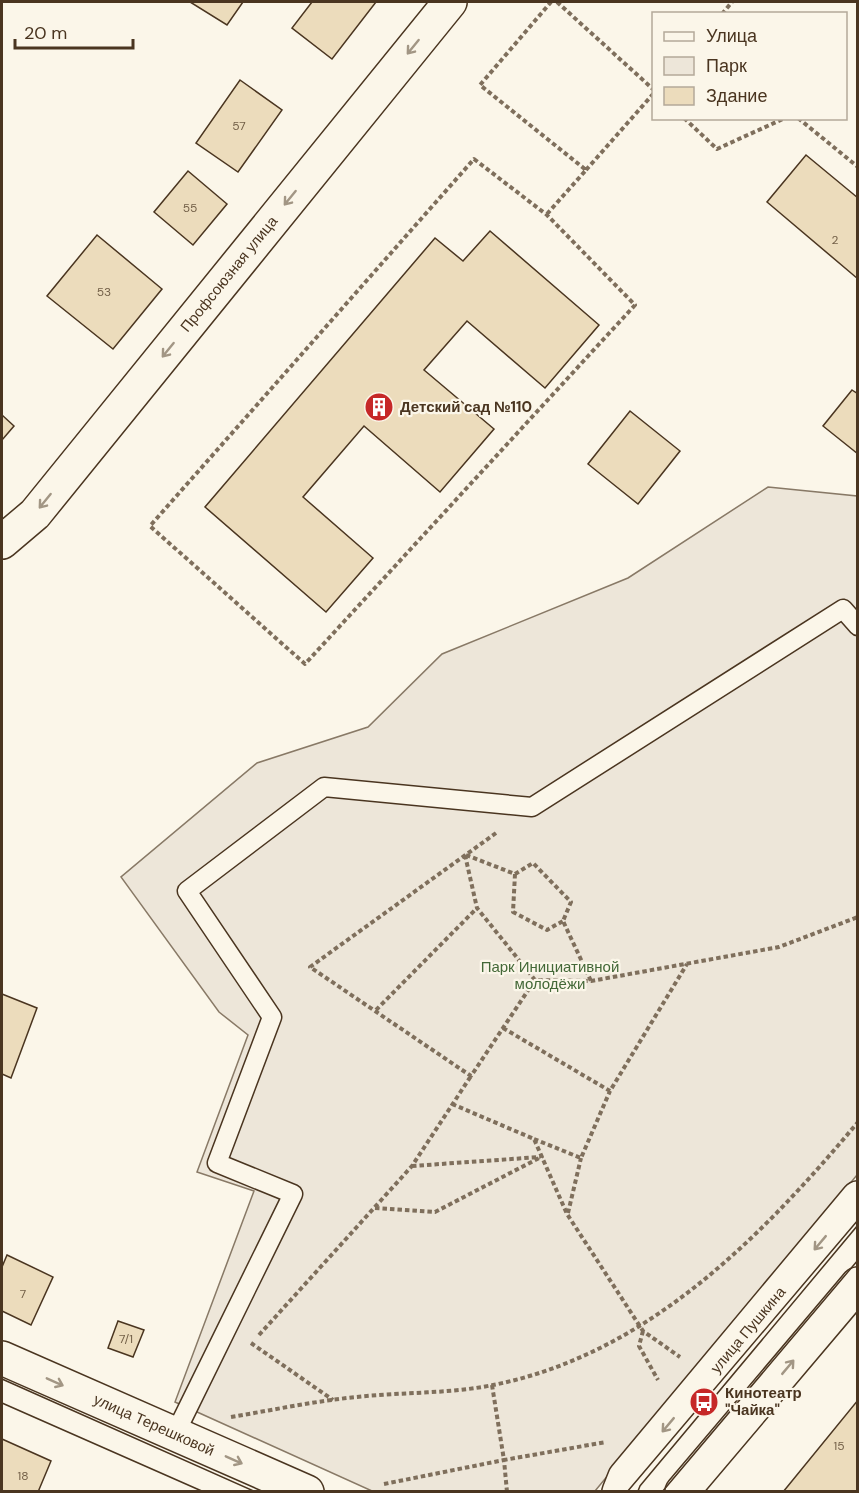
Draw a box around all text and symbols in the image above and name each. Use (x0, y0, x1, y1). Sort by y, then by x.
scale bar (15, 12, 134, 50)
legend (652, 12, 847, 120)
text: 20 m (24, 21, 67, 45)
text: Улица (706, 24, 758, 48)
one-way arrow (407, 39, 420, 55)
text: Парк (706, 54, 747, 78)
text: Здание (706, 84, 767, 108)
house number: 57 (232, 118, 246, 134)
one-way arrow (284, 190, 297, 206)
house number: 55 (183, 200, 197, 216)
street label: Профсоюзная улица (176, 211, 282, 336)
house number: 2 (832, 232, 839, 248)
house number: 53 (97, 284, 111, 300)
one-way arrow (161, 342, 174, 358)
building icon: Детский сад №110 (363, 391, 395, 423)
place label: Детский сад №110 (400, 397, 532, 417)
one-way arrow (38, 493, 51, 509)
park label: Парк Инициативной молодёжи (481, 957, 619, 994)
one-way arrow (813, 1235, 827, 1250)
street label: улица Пушкина (706, 1282, 791, 1377)
house number: 7 (20, 1286, 26, 1302)
house number: 7/1 (119, 1331, 133, 1347)
one-way arrow (781, 1360, 795, 1375)
one-way arrow (45, 1377, 64, 1388)
place label: Кинотеатр "Чайка" (725, 1383, 802, 1420)
bus stop icon: Кинотеатр "Чайка" (688, 1386, 720, 1418)
street label: улица Терешковой (90, 1389, 218, 1461)
one-way arrow (661, 1417, 675, 1432)
house number: 15 (833, 1438, 845, 1454)
one-way arrow (224, 1455, 242, 1466)
house number: 18 (17, 1468, 29, 1484)

